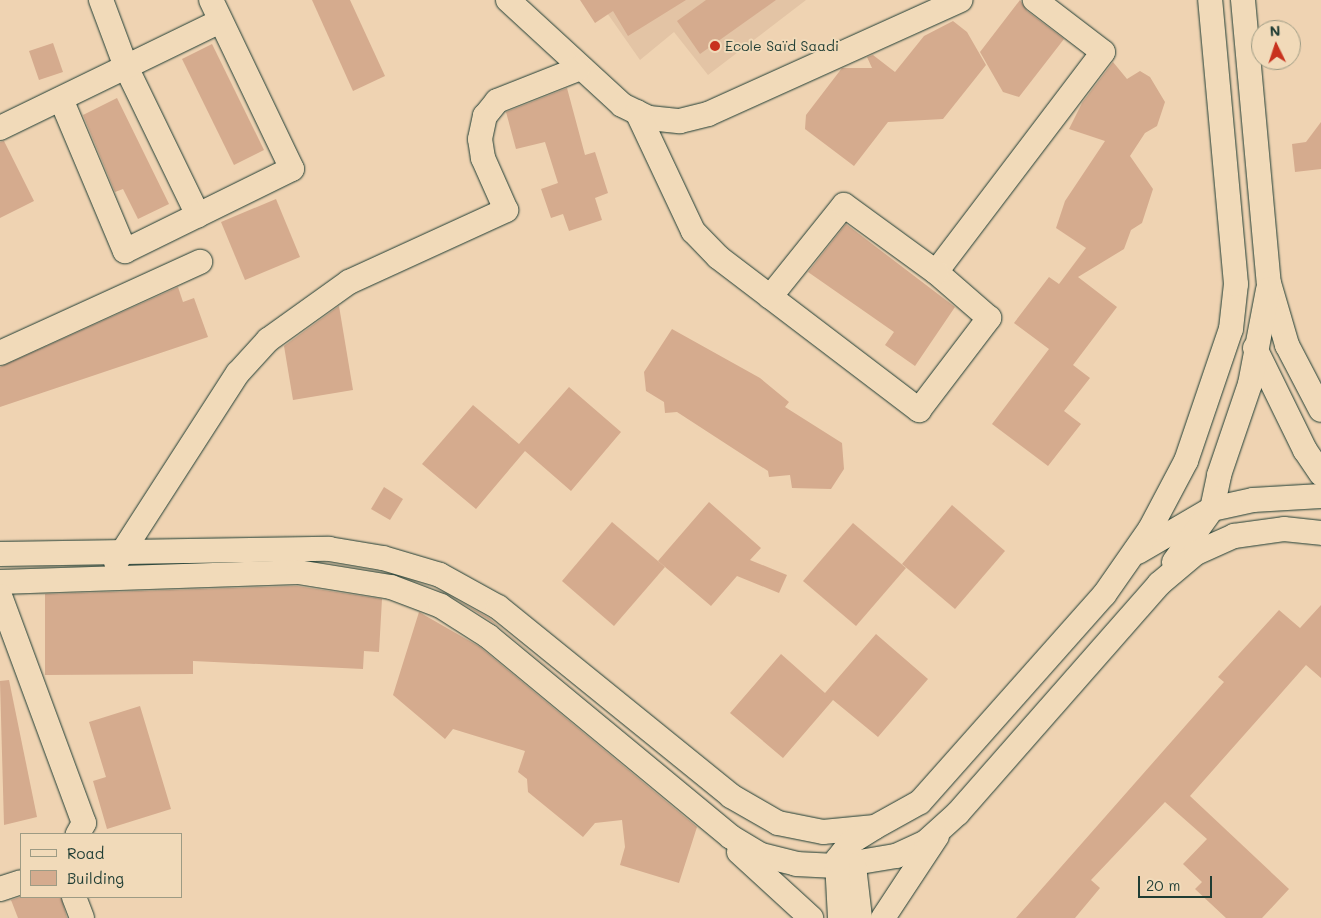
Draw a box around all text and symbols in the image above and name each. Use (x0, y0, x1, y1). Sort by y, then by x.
north arrow (1251, 20, 1301, 70)
text: N (1269, 21, 1281, 40)
place label: Ecole Saïd Saadi (725, 38, 839, 54)
marker: Ecole Saïd Saadi (709, 40, 721, 52)
legend (20, 833, 182, 898)
text: Road (67, 843, 104, 863)
scale bar (1141, 866, 1215, 898)
text: Building (67, 868, 124, 888)
text: 20 m (1146, 875, 1180, 895)

